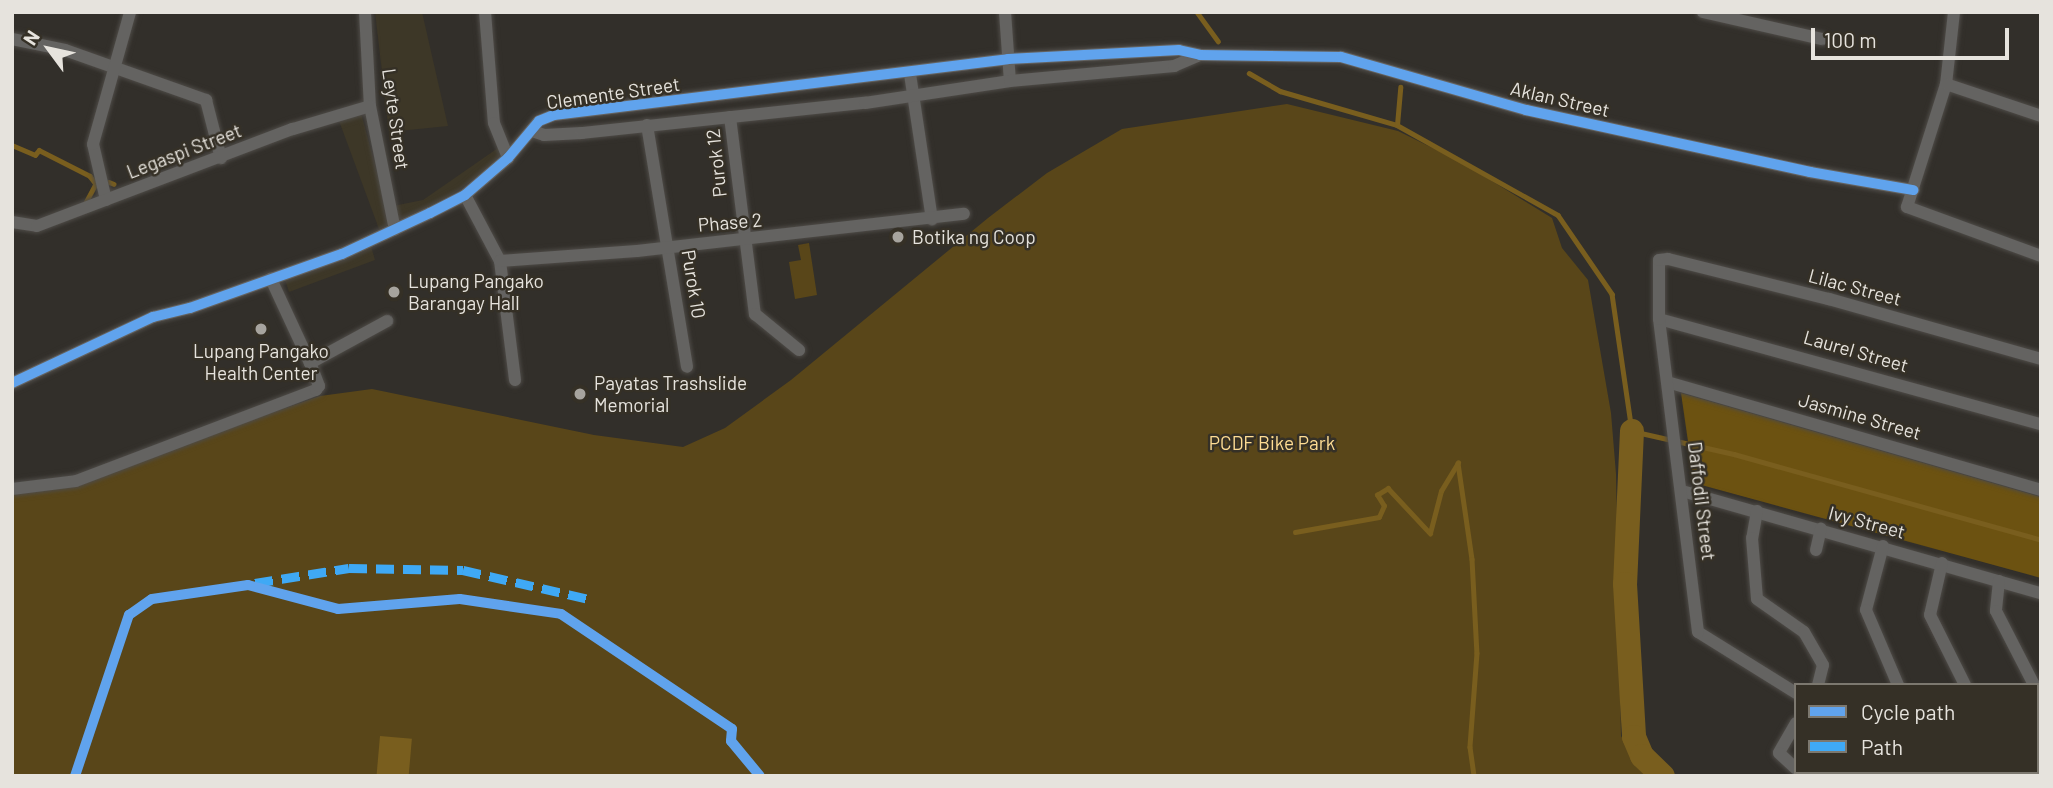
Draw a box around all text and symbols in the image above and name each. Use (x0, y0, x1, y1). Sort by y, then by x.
north arrow (14, 14, 84, 84)
scale bar (1815, 14, 2013, 58)
text: N (18, 26, 44, 49)
text: 100 m (1824, 27, 1877, 52)
street label: Leyte Street (378, 67, 414, 171)
street label: Clemente Street (545, 72, 681, 114)
street label: Aklan Street (1508, 77, 1612, 121)
street label: Legaspi Street (123, 119, 245, 183)
street label: Purok 12 (701, 128, 731, 198)
street label: Phase 2 (697, 208, 763, 236)
place label: Botika ng Coop (912, 226, 1036, 248)
marker: Botika ng Coop (890, 229, 906, 245)
street label: Purok 10 (677, 248, 711, 320)
street label: Lilac Street (1806, 264, 1904, 310)
place label: Lupang Pangako Barangay Hall (408, 270, 544, 314)
marker: Lupang Pangako Barangay Hall (386, 284, 402, 300)
marker: Lupang Pangako Health Center (253, 321, 269, 337)
street label: Laurel Street (1801, 325, 1911, 377)
place label: Lupang Pangako Health Center (193, 340, 329, 384)
place label: Payatas Trashslide Memorial (594, 372, 747, 416)
marker: Payatas Trashslide Memorial (572, 386, 588, 402)
street label: Jasmine Street (1796, 388, 1924, 444)
park label: PCDF Bike Park (1209, 432, 1335, 454)
street label: Daffodil Street (1683, 440, 1721, 562)
street label: Ivy Street (1826, 501, 1908, 543)
legend (1794, 683, 2039, 774)
text: Cycle path (1861, 699, 1955, 724)
text: Path (1861, 734, 1903, 759)

